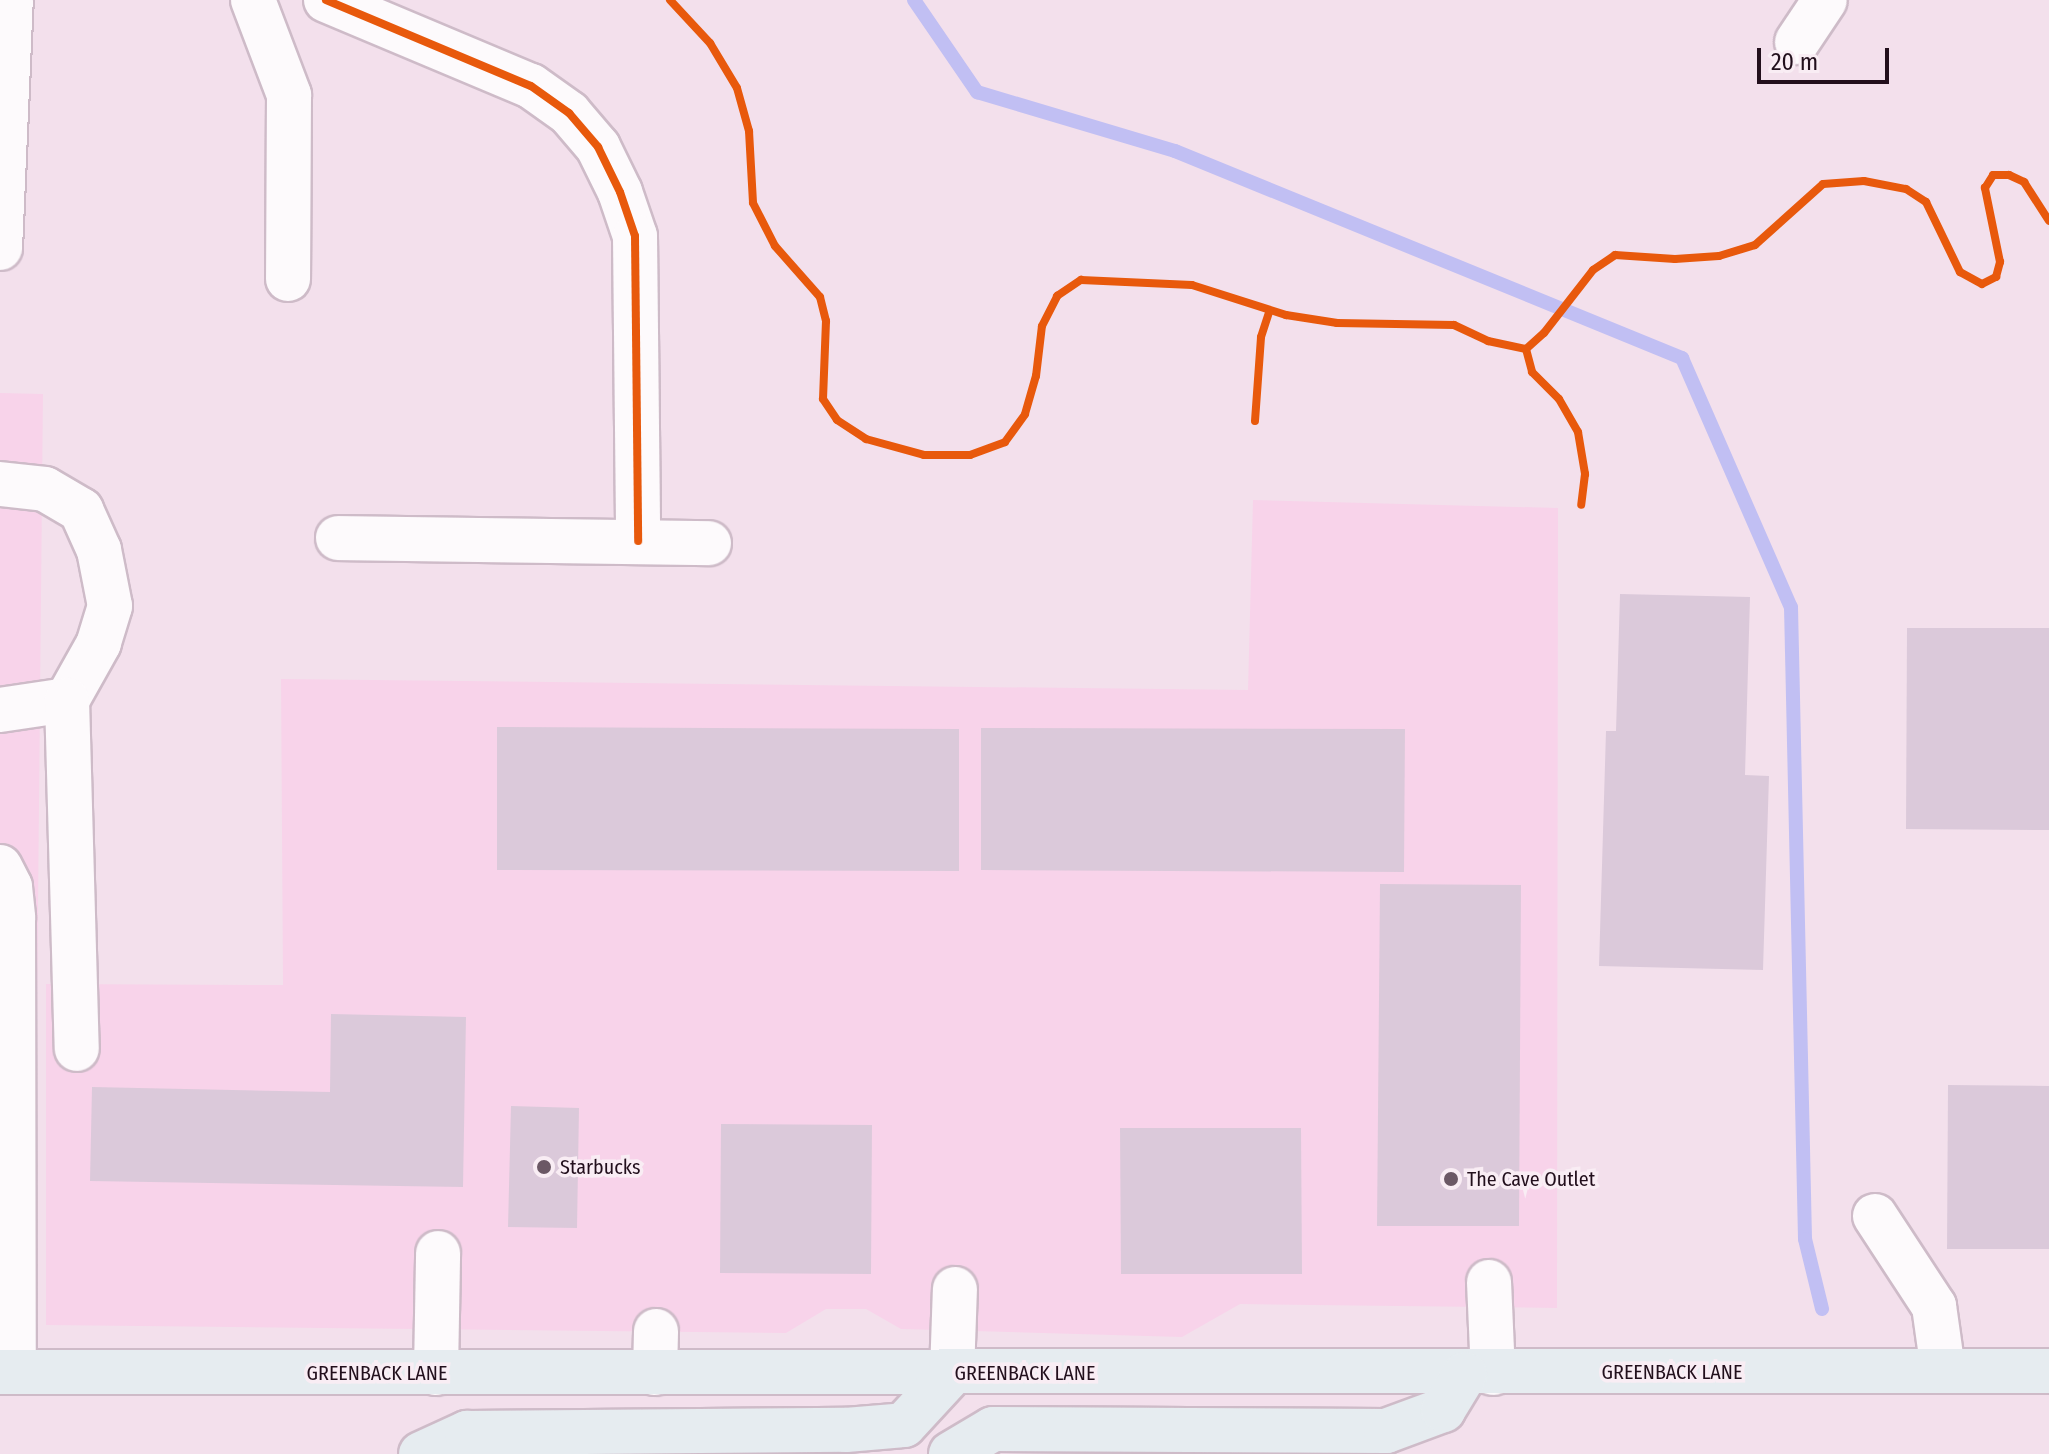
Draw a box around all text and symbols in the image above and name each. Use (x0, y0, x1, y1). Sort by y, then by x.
scale bar (1761, 32, 1893, 82)
text: 20 m (1771, 48, 1818, 76)
place label: Starbucks (560, 1155, 641, 1179)
marker: Starbucks (535, 1158, 553, 1176)
place label: The Cave Outlet (1467, 1167, 1595, 1191)
marker: The Cave Outlet (1442, 1170, 1460, 1188)
street label: GREENBACK LANE (1602, 1360, 1742, 1384)
street label: GREENBACK LANE (307, 1361, 447, 1385)
street label: GREENBACK LANE (955, 1361, 1095, 1385)

